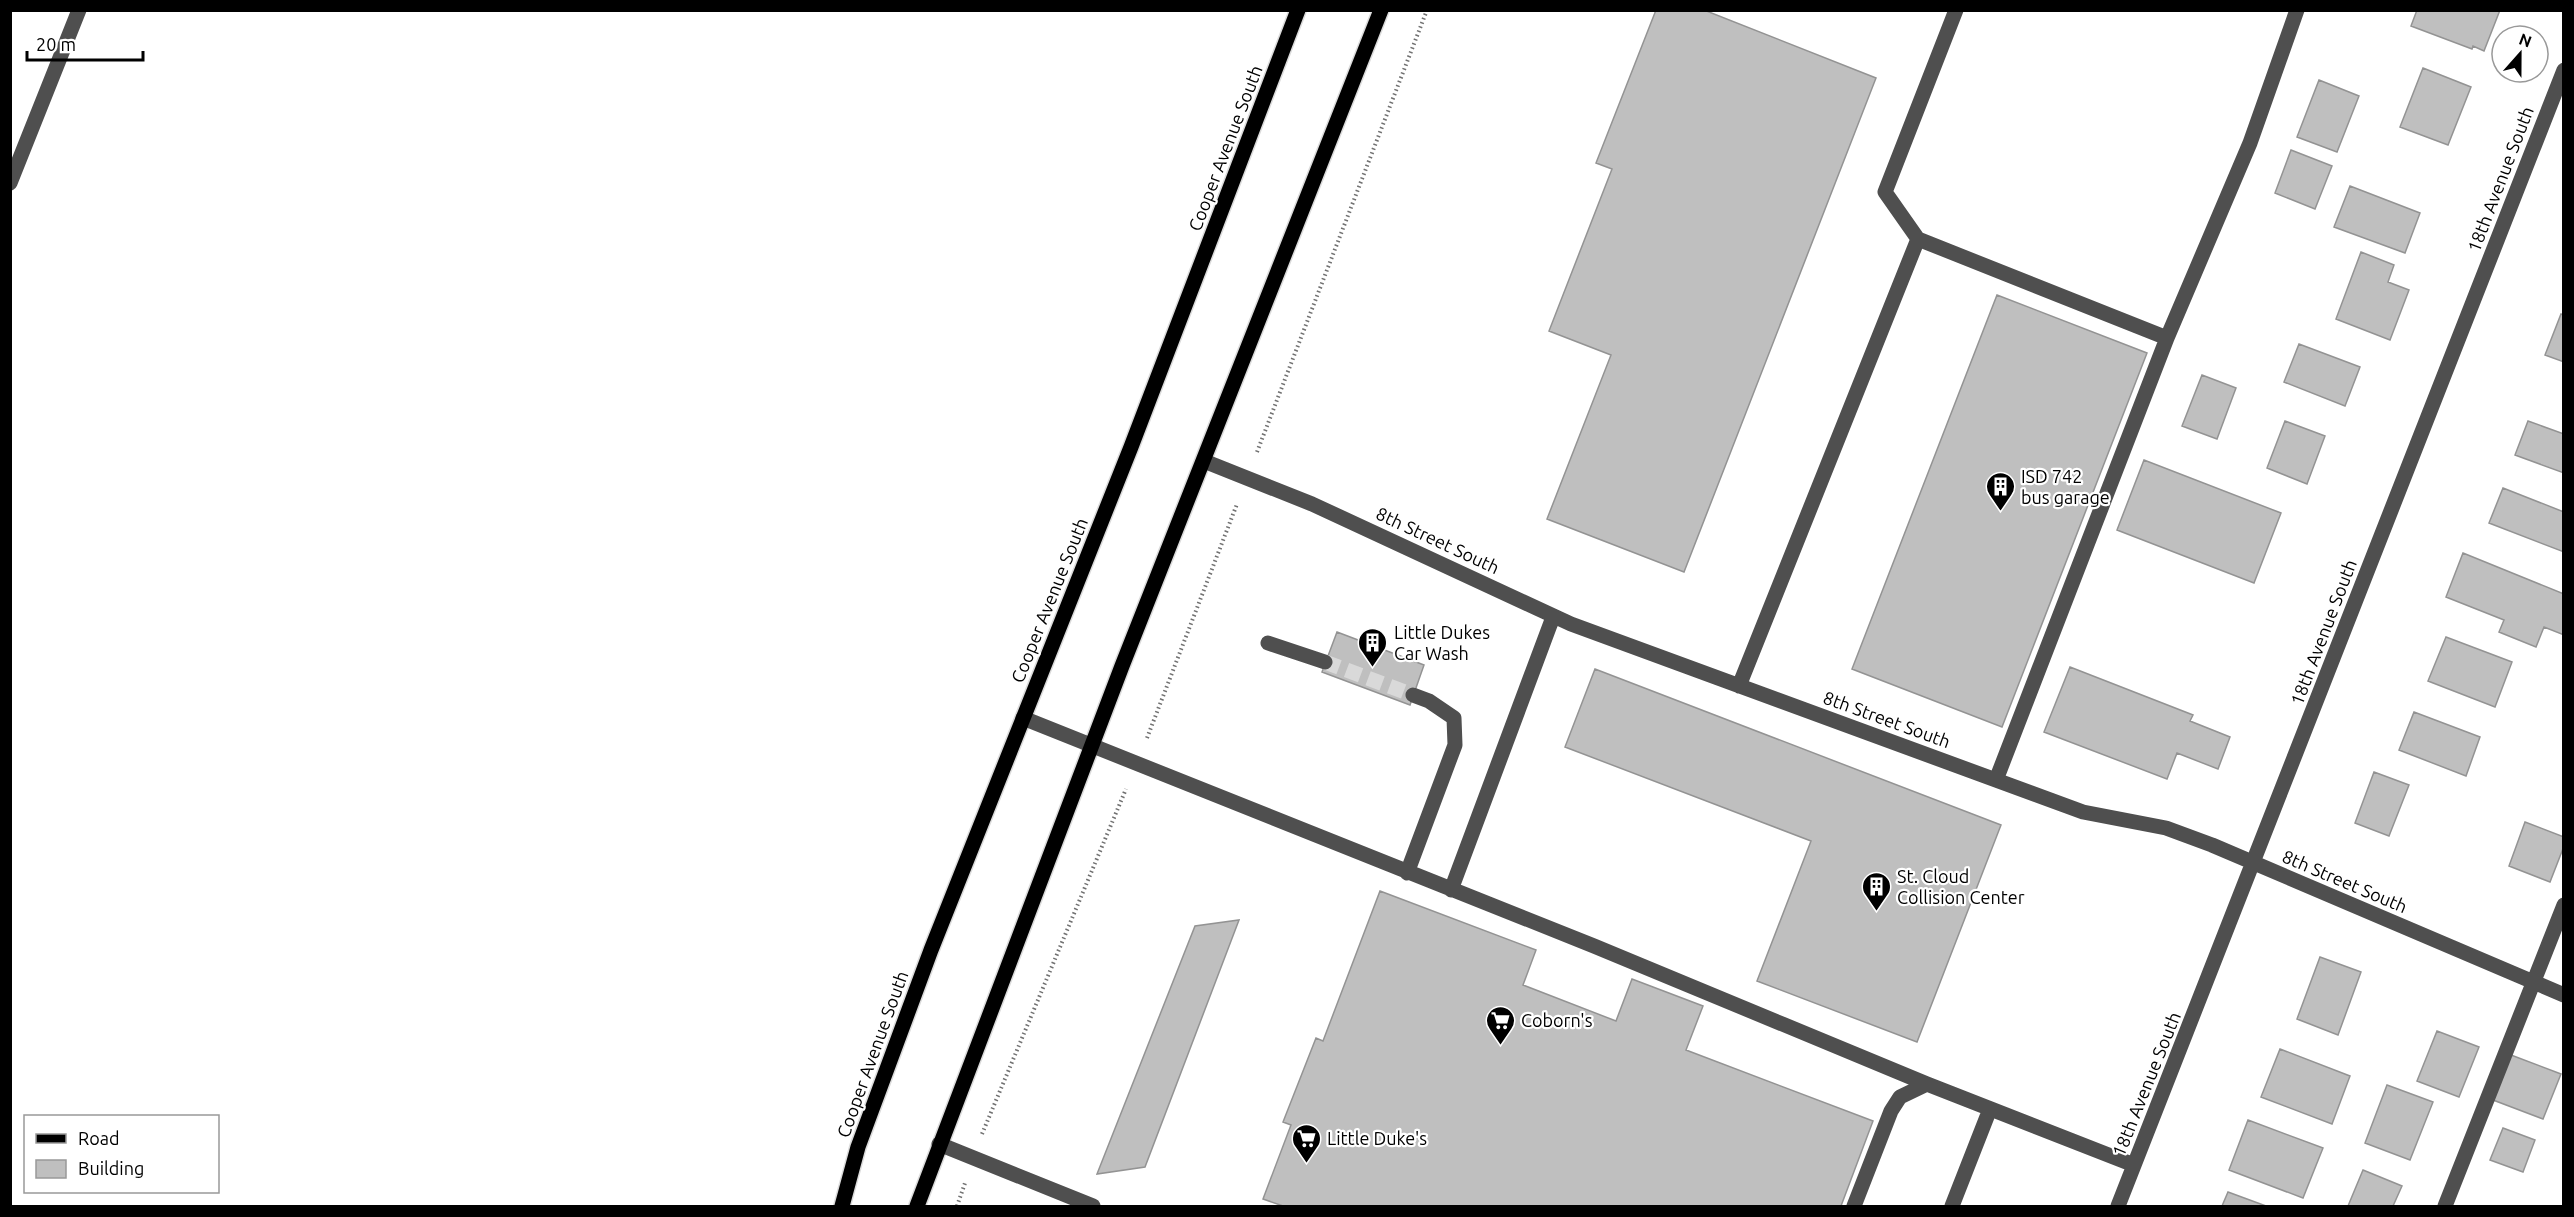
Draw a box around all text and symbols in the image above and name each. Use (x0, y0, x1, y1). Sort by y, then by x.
scale bar (27, 24, 142, 62)
north arrow (2490, 24, 2550, 84)
text: N (2517, 29, 2534, 51)
text: 20 m (36, 34, 76, 54)
street label: Cooper Avenue South (1184, 62, 1266, 234)
street label: 18th Avenue South (2463, 103, 2537, 255)
place label: ISD 742 bus garage (2021, 466, 2110, 507)
building icon: ISD 742 bus garage (1984, 470, 2016, 512)
street label: 8th Street South (1373, 503, 1503, 577)
street label: Cooper Avenue South (1007, 515, 1091, 685)
street label: 18th Avenue South (2286, 556, 2360, 708)
place label: Little Dukes Car Wash (1394, 622, 1490, 663)
building icon: Little Dukes Car Wash (1357, 626, 1389, 668)
street label: 8th Street South (1821, 687, 1953, 751)
street label: 8th Street South (2280, 846, 2410, 916)
place label: St. Cloud Collision Center (1897, 866, 2025, 907)
building icon: St. Cloud Collision Center (1860, 870, 1892, 912)
street label: Cooper Avenue South (833, 968, 911, 1140)
supermarket icon: Coborn's (1484, 1004, 1516, 1046)
street label: 18th Avenue South (2108, 1009, 2184, 1159)
place label: Coborn's (1521, 1010, 1593, 1030)
legend (24, 1115, 219, 1193)
supermarket icon: Little Duke's (1290, 1122, 1322, 1164)
text: Road (78, 1128, 120, 1148)
place label: Little Duke's (1327, 1128, 1427, 1148)
text: Building (78, 1158, 144, 1178)

